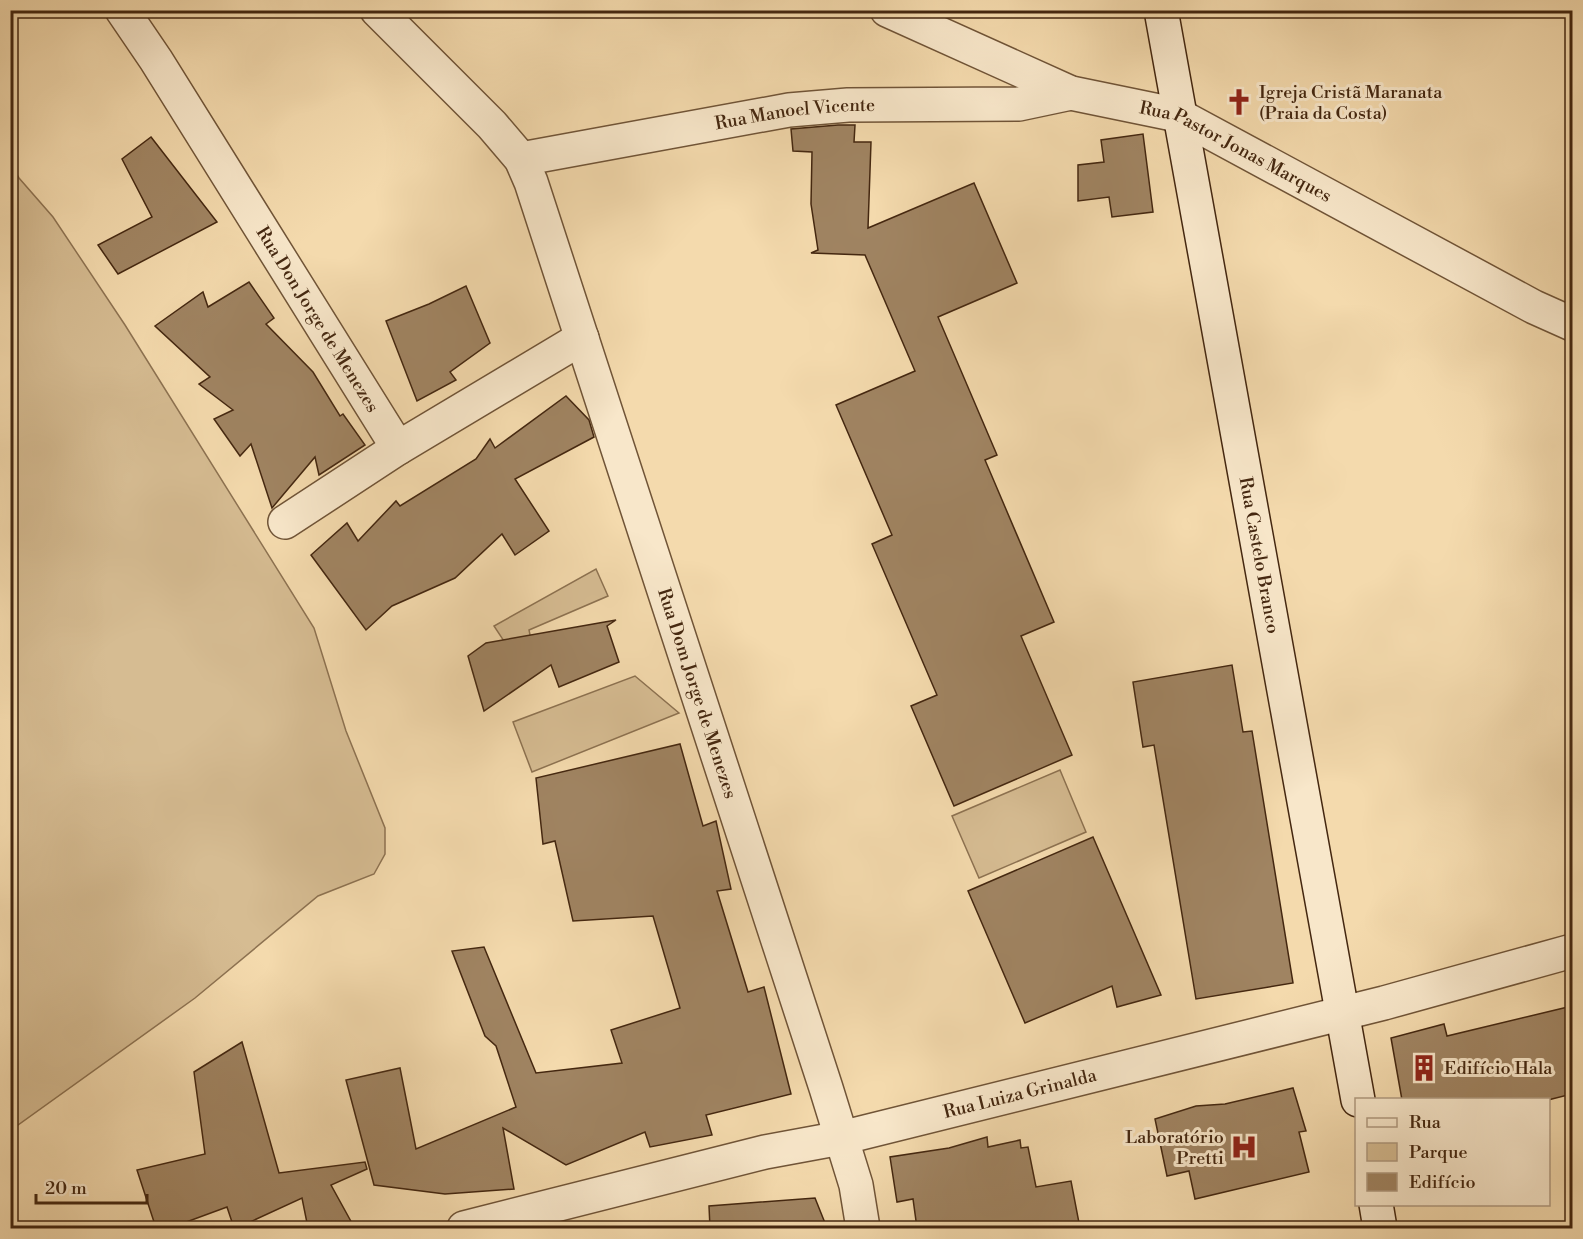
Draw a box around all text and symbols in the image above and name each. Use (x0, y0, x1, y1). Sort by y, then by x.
place label: Igreja Cristã Maranata (Praia da Costa) (1259, 81, 1443, 125)
church icon: Igreja Cristã Maranata (Praia da Costa) (1224, 87, 1254, 117)
street label: Rua Manoel Vicente (713, 93, 875, 135)
street label: Rua Pastor Jonas Marques (1137, 96, 1336, 207)
street label: Rua Don Jorge de Menezes (251, 222, 384, 417)
street label: Rua Castelo Branco (1234, 475, 1285, 635)
street label: Rua Dom Jorge de Menezes (652, 585, 742, 801)
building icon: Edifício Hala (1409, 1053, 1439, 1083)
place label: Edifício Hala (1444, 1057, 1553, 1080)
street label: Rua Luiza Grinalda (941, 1063, 1100, 1124)
legend (1355, 1098, 1550, 1206)
text: Rua (1409, 1111, 1442, 1134)
place label: Laboratório Pretti (1125, 1126, 1224, 1170)
hospital icon: Laboratório Pretti (1229, 1132, 1259, 1162)
text: Parque (1409, 1141, 1468, 1164)
scale bar (36, 1167, 147, 1205)
text: Edifício (1409, 1171, 1476, 1194)
text: 20 m (45, 1177, 87, 1200)

